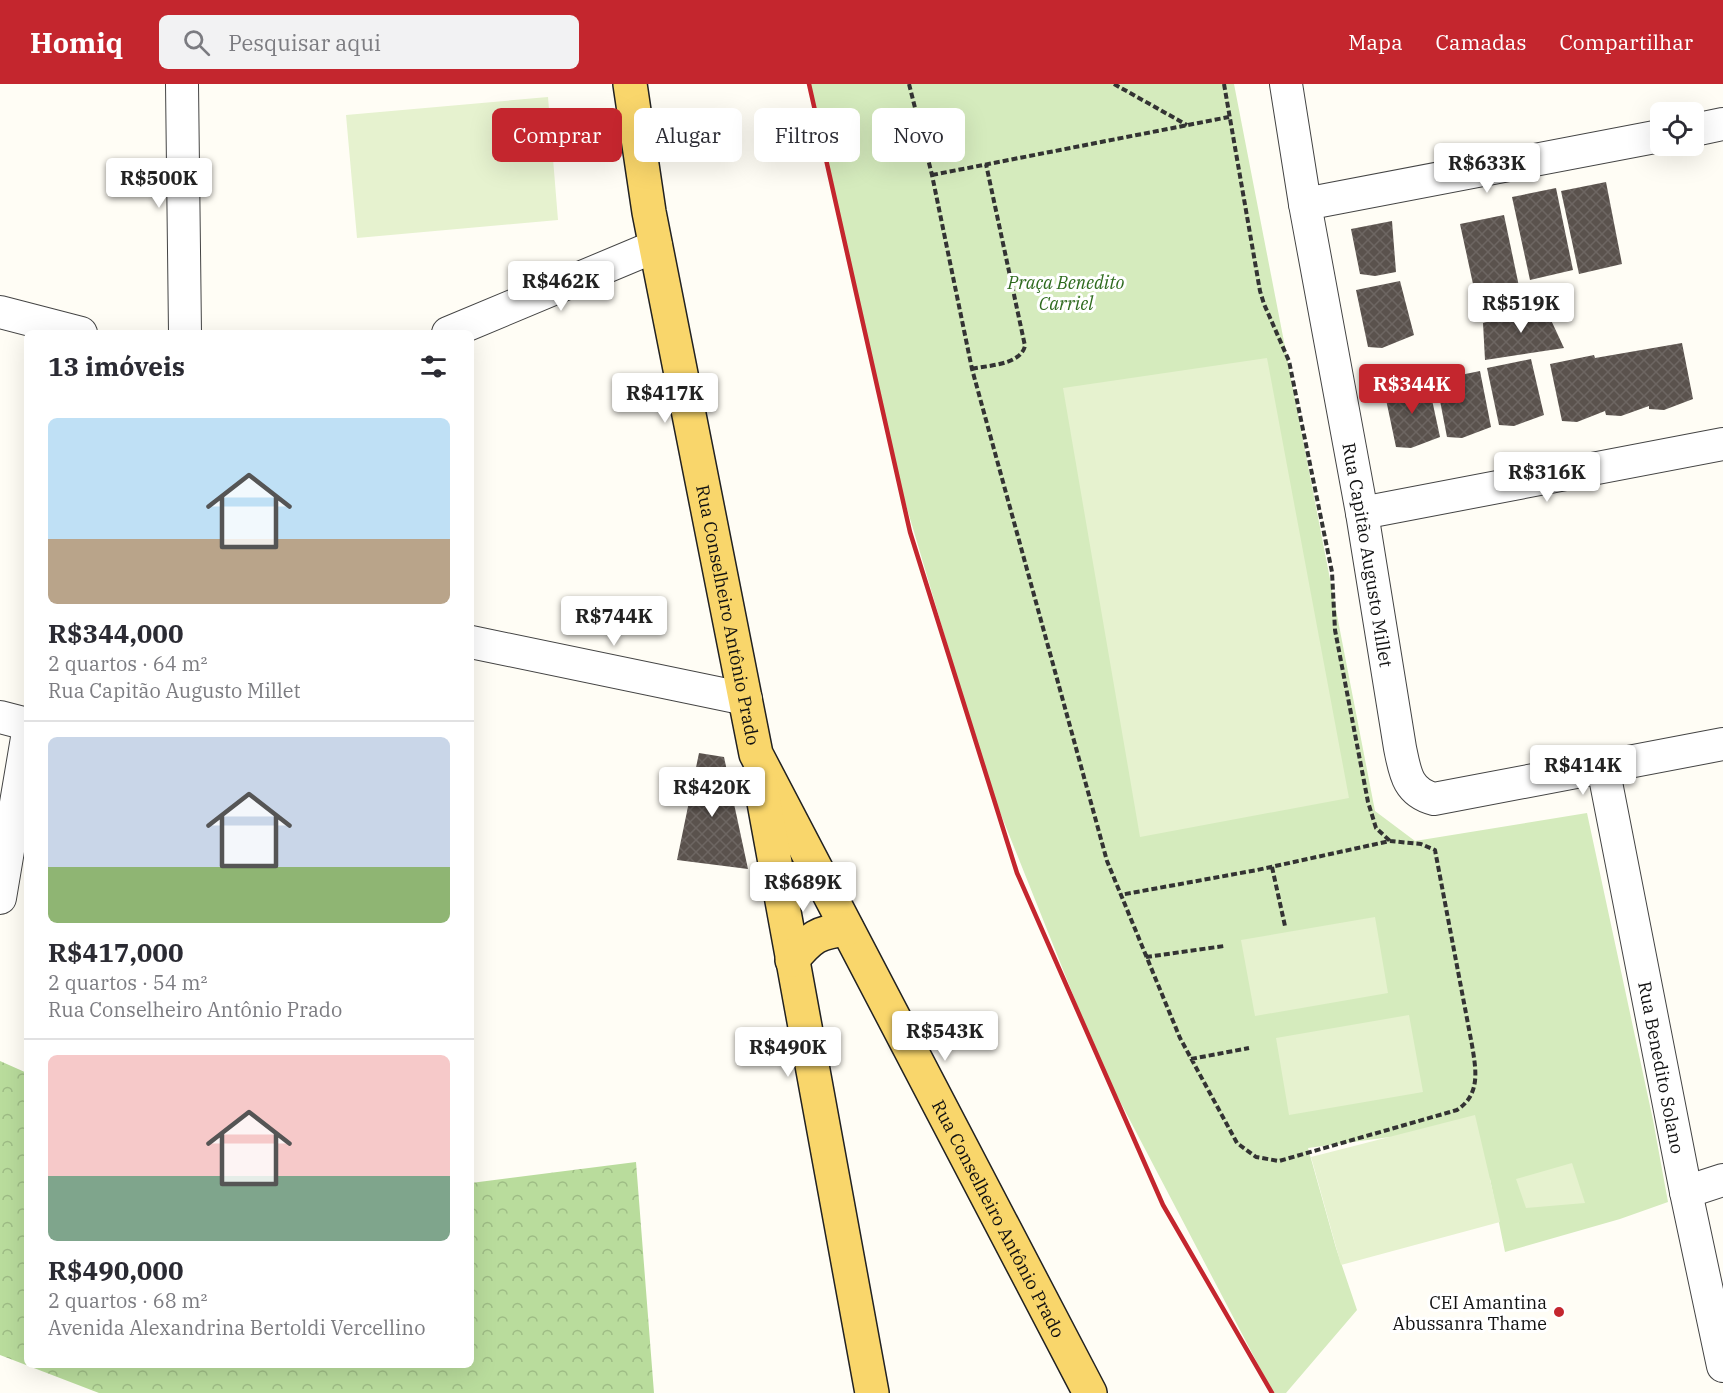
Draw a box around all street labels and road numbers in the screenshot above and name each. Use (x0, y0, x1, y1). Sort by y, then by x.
street label: Rua Capitão Augusto Millet (1338, 441, 1398, 669)
street label: Rua Conselheiro Antônio Prado (692, 483, 765, 747)
street label: Rua Benedito Solano (1634, 979, 1690, 1156)
street label: Rua Conselheiro Antônio Prado (927, 1096, 1070, 1341)

